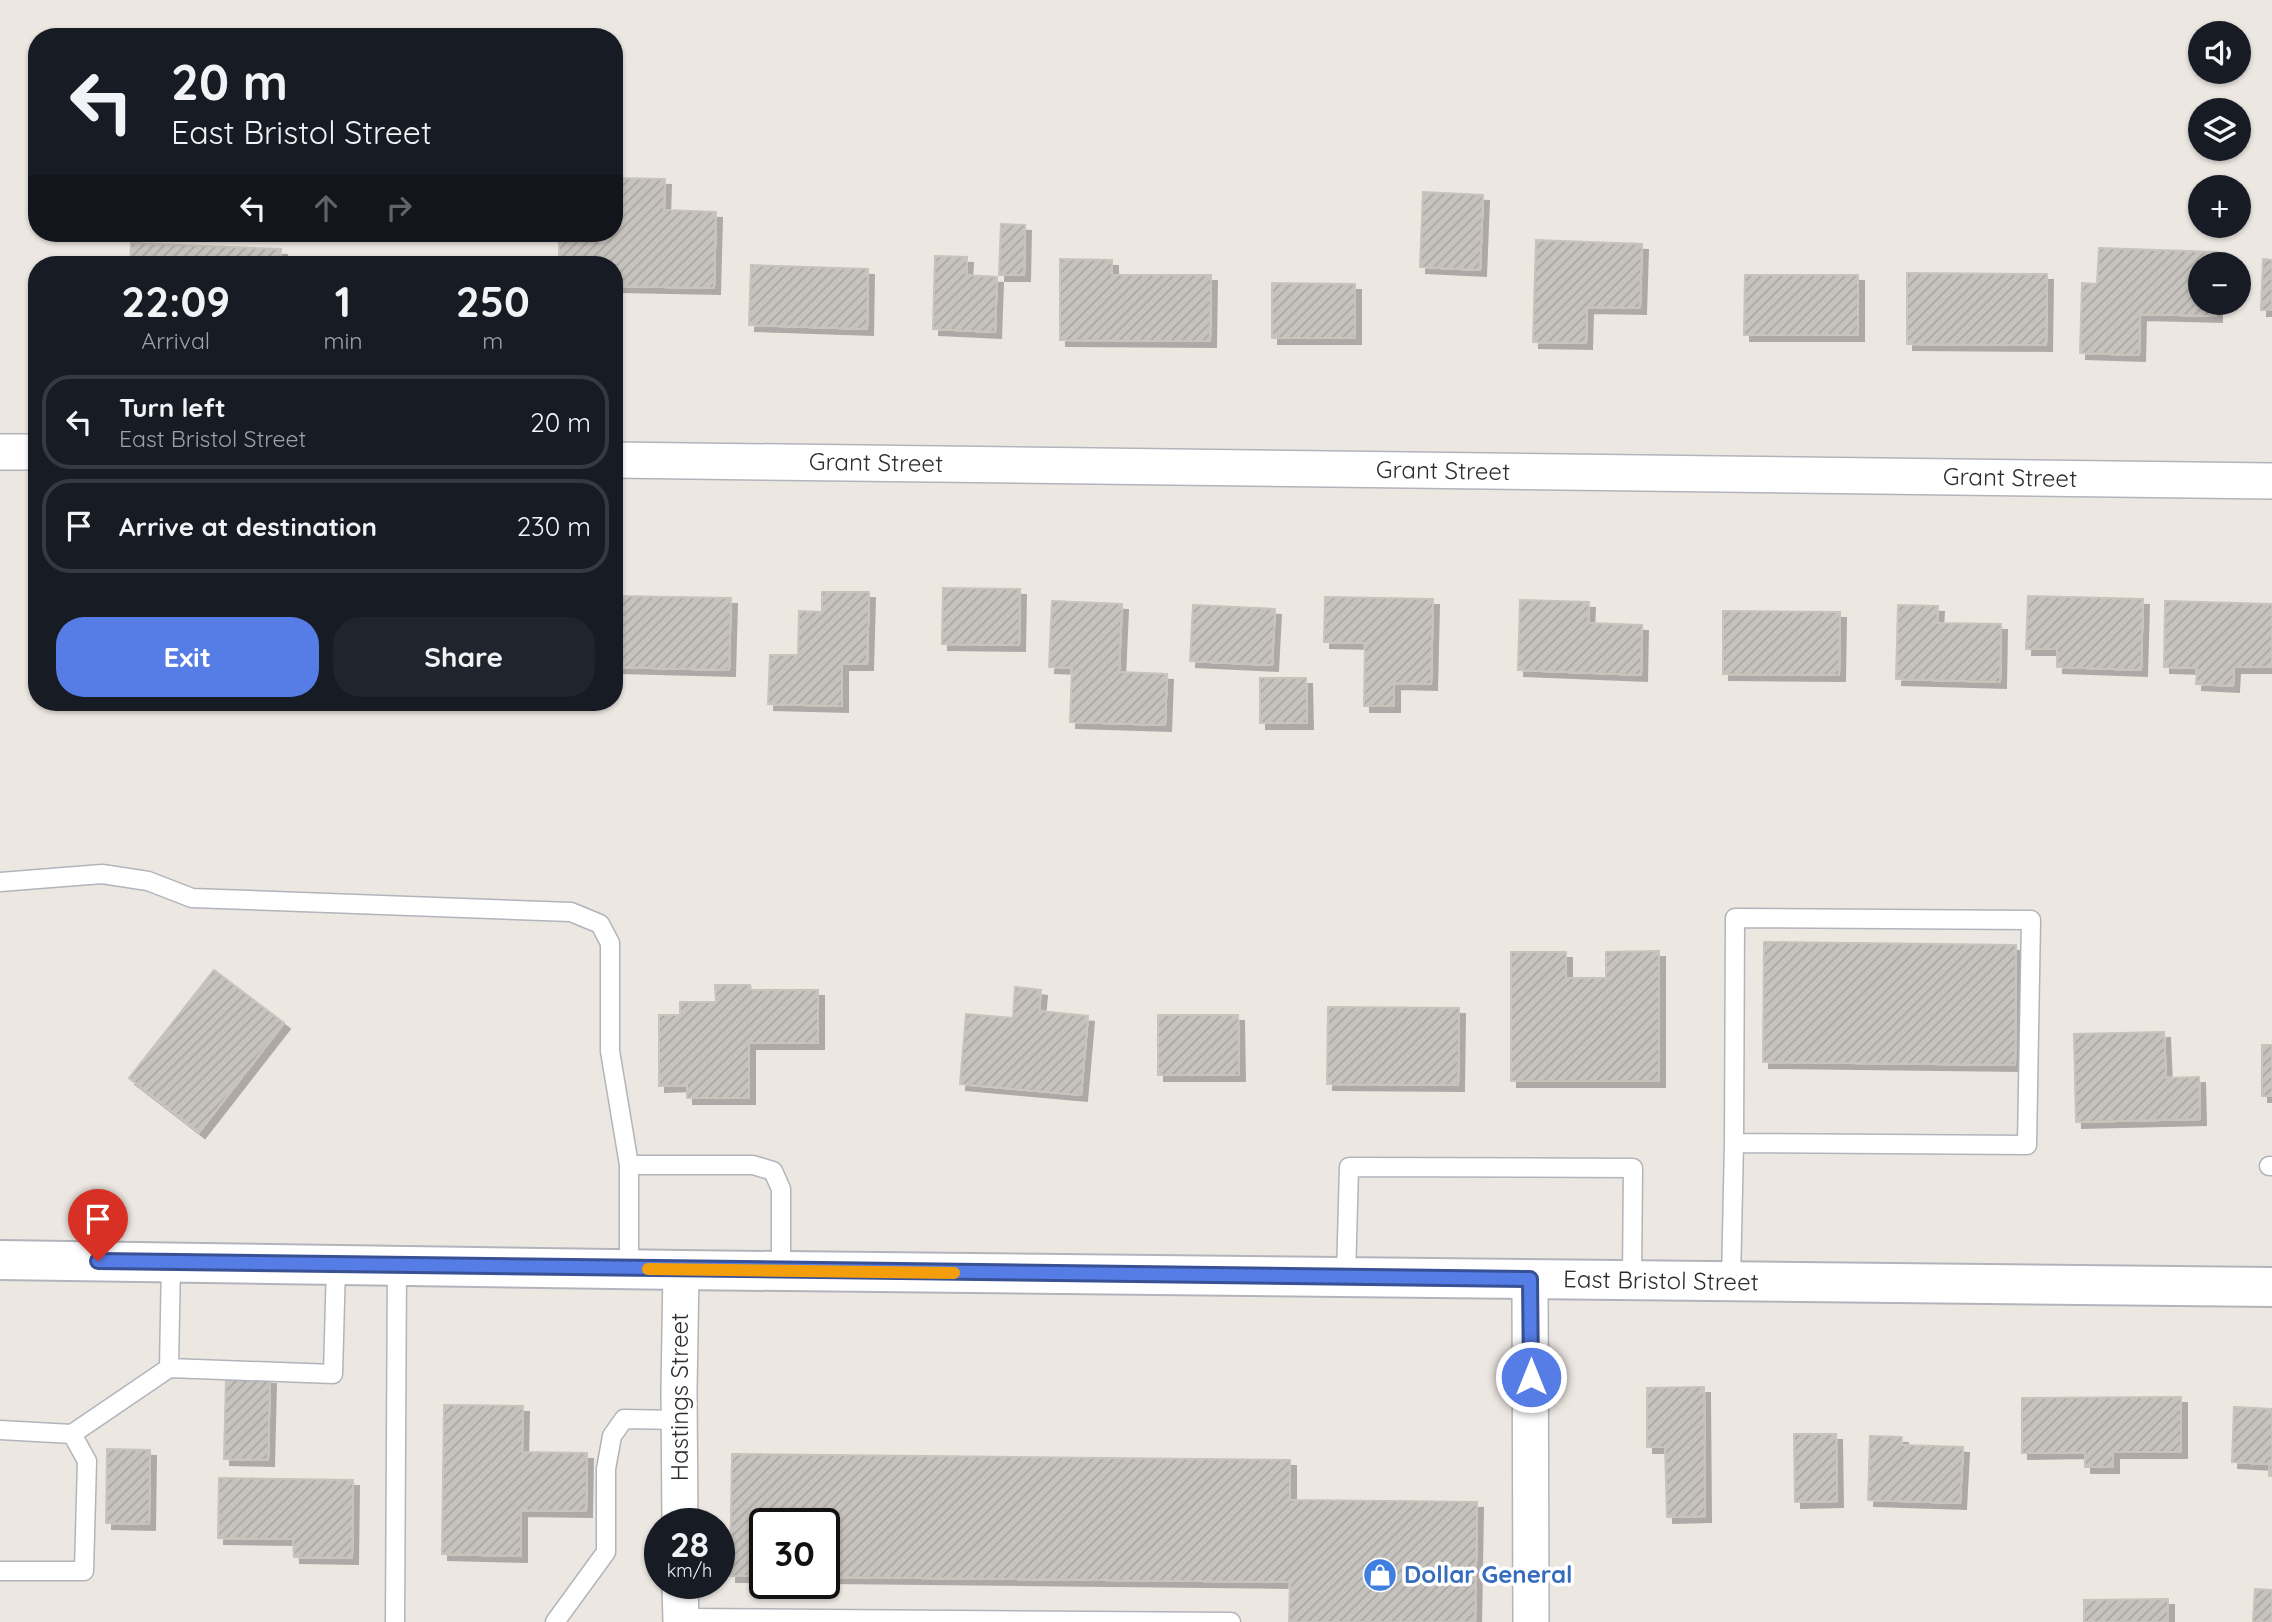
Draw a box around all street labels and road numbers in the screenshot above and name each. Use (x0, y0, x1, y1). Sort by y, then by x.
street label: Grant Street (809, 446, 943, 478)
street label: Grant Street (1376, 454, 1510, 486)
street label: Grant Street (1943, 461, 2077, 493)
street label: East Bristol Street (1563, 1263, 1759, 1297)
street label: Hastings Street (664, 1313, 694, 1481)

